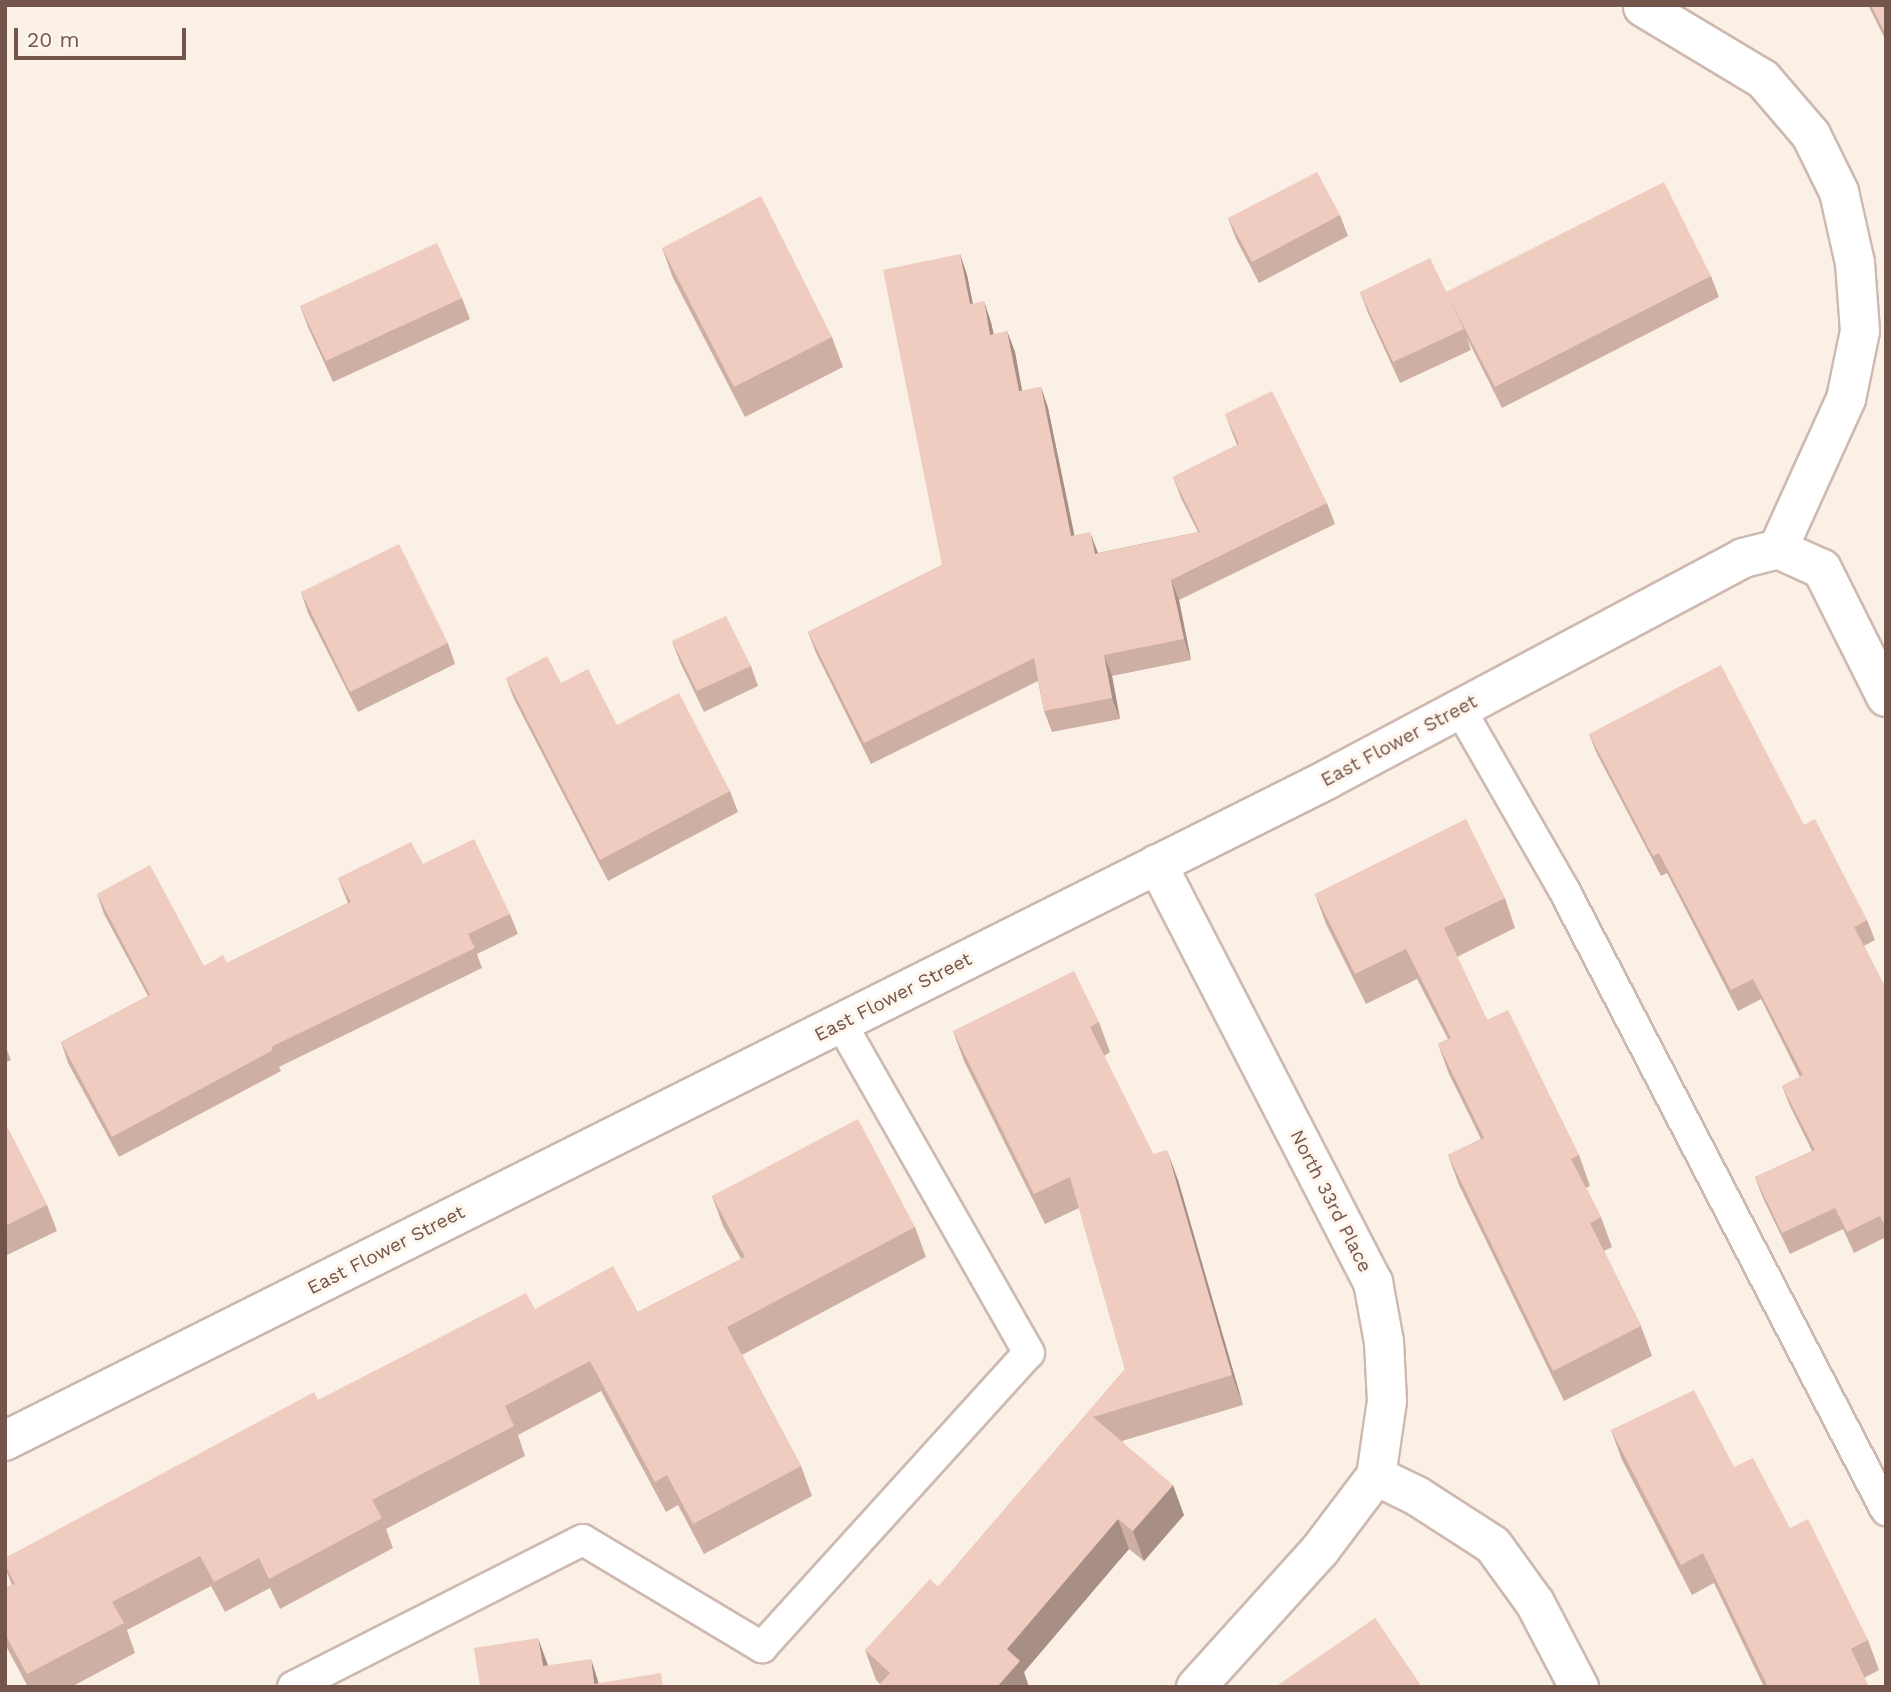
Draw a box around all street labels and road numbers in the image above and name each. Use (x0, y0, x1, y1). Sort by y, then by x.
street label: East Flower Street (1317, 690, 1481, 792)
street label: East Flower Street (810, 947, 976, 1047)
street label: North 33rd Place (1285, 1126, 1377, 1276)
street label: East Flower Street (303, 1200, 469, 1300)

